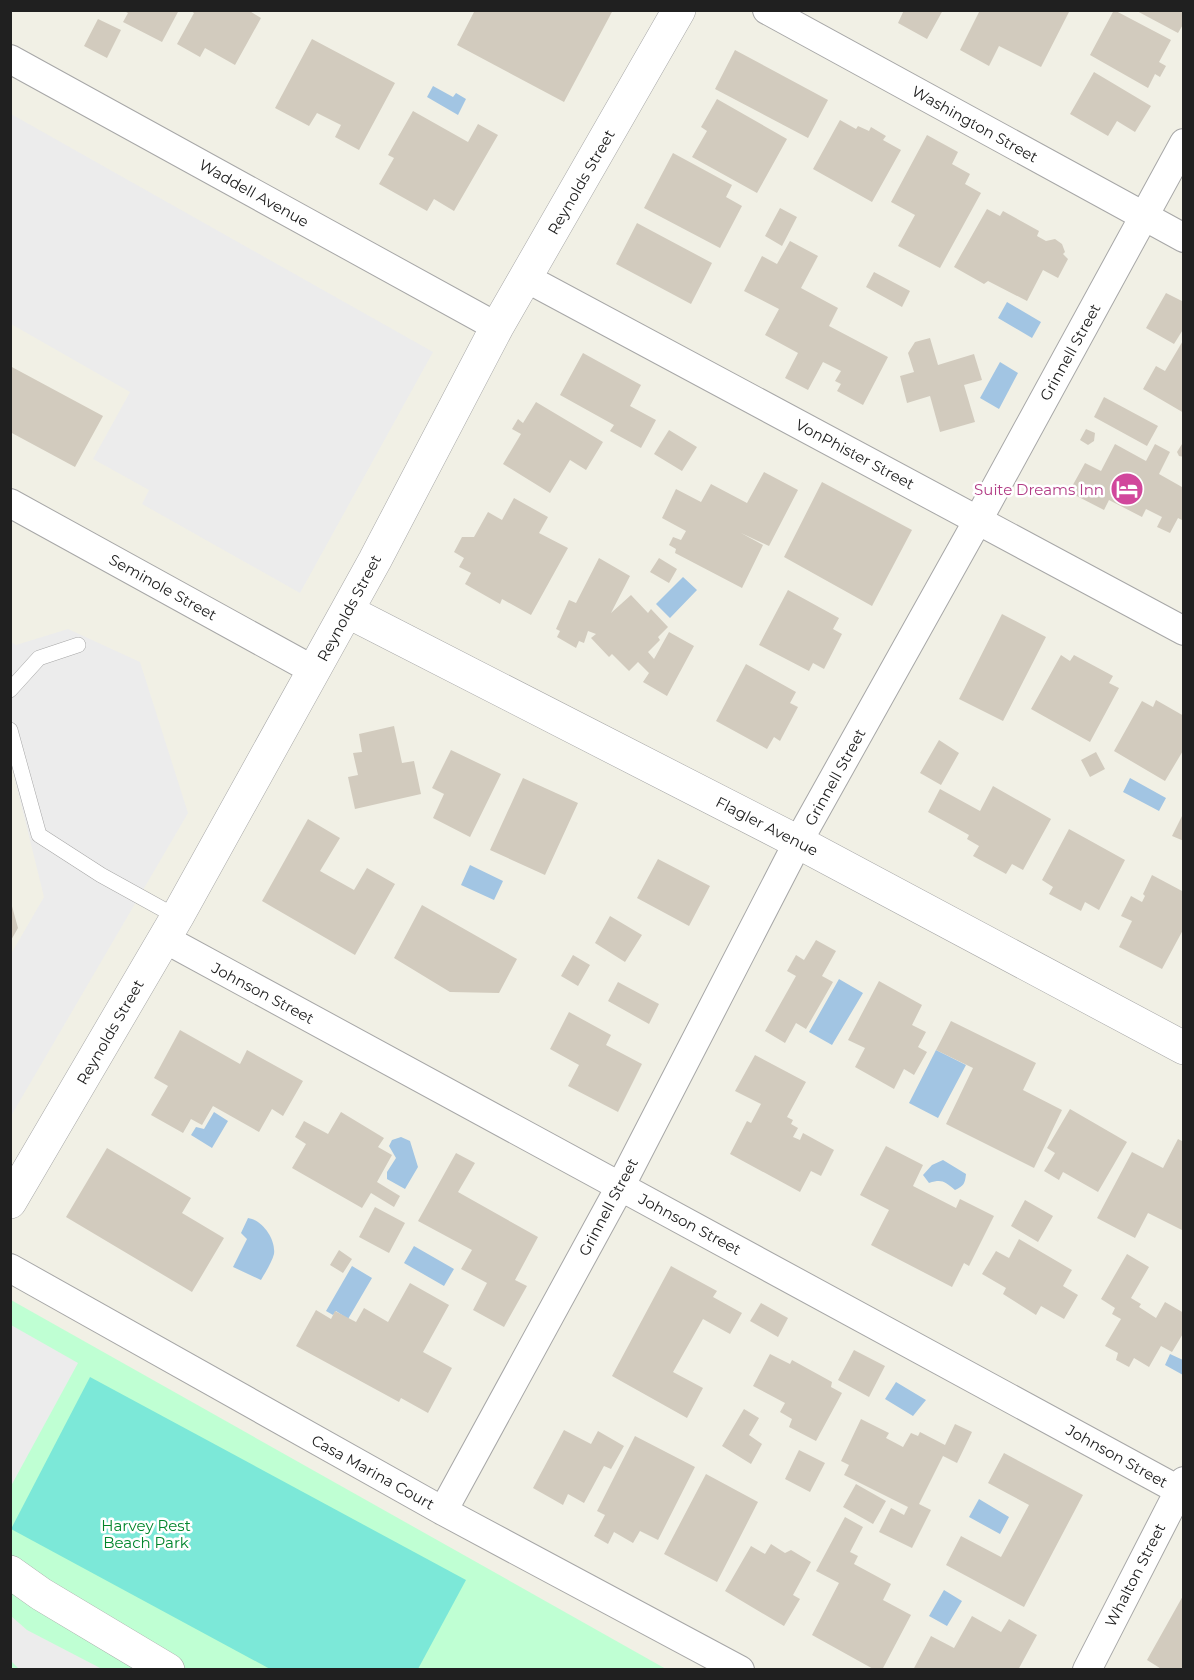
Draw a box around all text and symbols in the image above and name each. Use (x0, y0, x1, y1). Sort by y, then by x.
street label: Washington Street (909, 81, 1041, 167)
street label: Reynolds Street (543, 126, 619, 238)
street label: Waddell Avenue (196, 155, 312, 231)
street label: Grinnell Street (1035, 300, 1105, 404)
street label: VonPhister Street (792, 415, 918, 493)
hotel icon: Suite Dreams Inn (1109, 471, 1145, 507)
place label: Suite Dreams Inn (974, 480, 1104, 499)
street label: Seminole Street (106, 550, 220, 624)
street label: Reynolds Street (313, 551, 385, 665)
street label: Grinnell Street (800, 725, 870, 829)
street label: Flagler Avenue (713, 792, 821, 860)
street label: Johnson Street (208, 958, 318, 1028)
street label: Reynolds Street (72, 976, 148, 1088)
street label: Grinnell Street (574, 1155, 642, 1259)
street label: Johnson Street (635, 1189, 745, 1259)
street label: Johnson Street (1062, 1420, 1171, 1492)
street label: Casa Marina Court (308, 1430, 438, 1514)
park label: Harvey Rest Beach Park (101, 1516, 191, 1552)
street label: Whalton Street (1101, 1520, 1169, 1630)

